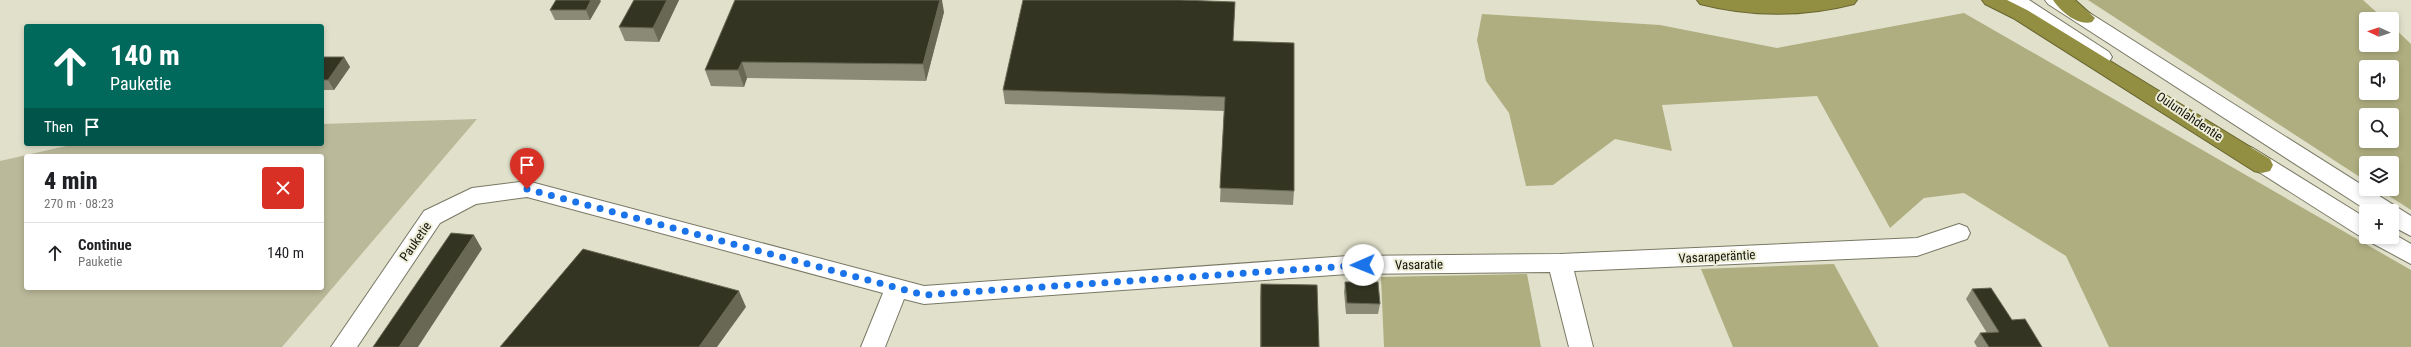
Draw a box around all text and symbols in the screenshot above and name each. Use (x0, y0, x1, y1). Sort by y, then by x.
north arrow (2359, 12, 2399, 52)
map controls (2359, 12, 2399, 244)
text: 140 m (110, 39, 180, 72)
icon: ahead (44, 40, 96, 92)
button: sound (2359, 60, 2399, 100)
text: Pauketie (110, 73, 171, 94)
street label: Oulunlahdentie (2154, 89, 2226, 144)
button: search (2359, 108, 2399, 148)
icon: arrive (81, 116, 103, 138)
text: Then (44, 118, 73, 136)
pin (510, 148, 544, 189)
icon: arrive (516, 154, 538, 176)
button: layers (2359, 156, 2399, 196)
text: 4 min (44, 167, 98, 195)
button: close (262, 167, 304, 209)
text: 270 m · 08:23 (44, 196, 114, 211)
button: + (2359, 204, 2399, 244)
street label: Pauketie (397, 219, 434, 264)
text: Continue (78, 236, 132, 254)
icon: ahead (44, 242, 66, 264)
text: 140 m (267, 244, 304, 262)
position arrow (1342, 244, 1384, 286)
street label: Vasaraperäntie (1678, 247, 1756, 266)
text: Pauketie (78, 254, 122, 269)
street label: Vasaratie (1395, 257, 1443, 272)

